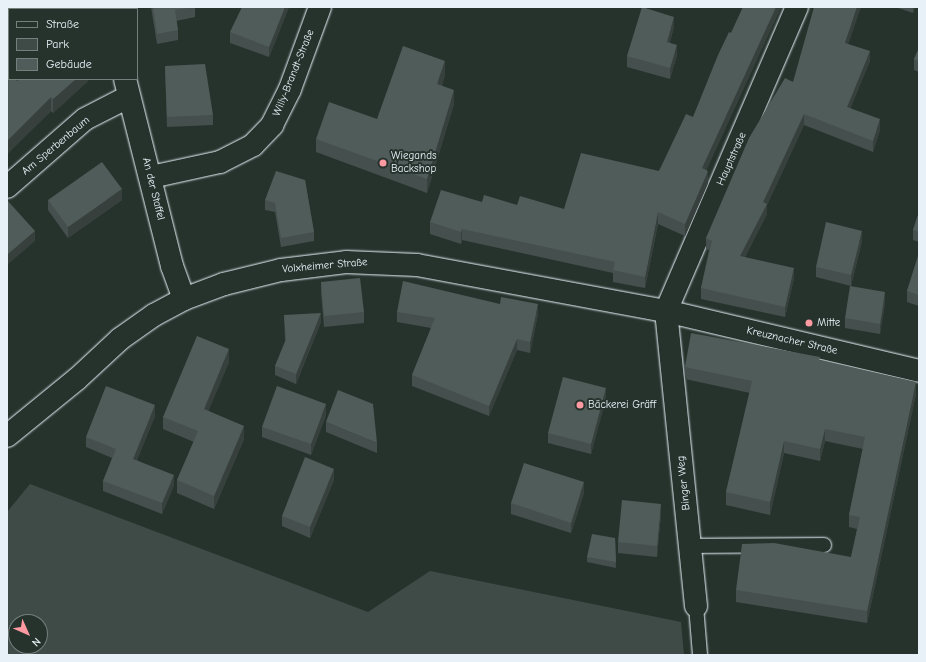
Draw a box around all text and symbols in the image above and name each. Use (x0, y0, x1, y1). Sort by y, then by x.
legend (8, 8, 138, 80)
text: Straße (46, 17, 79, 31)
street label: Willy-Brandt-Straße (271, 28, 317, 118)
text: Park (46, 37, 69, 51)
text: Gebäude (46, 57, 92, 71)
street label: Am Sperbenbaum (19, 114, 93, 178)
street label: Hauptstraße (714, 130, 750, 188)
place label: Wiegands Backshop (391, 150, 437, 176)
street label: An der Staffel (139, 156, 167, 222)
marker: Wiegands Backshop (378, 158, 388, 168)
street label: Volxheimer Straße (282, 256, 368, 276)
place label: Mitte (817, 316, 840, 330)
marker: Mitte (804, 318, 814, 328)
street label: Kreuznacher Straße (745, 324, 839, 358)
place label: Bäckerei Gräff (588, 398, 656, 412)
marker: Bäckerei Gräff (575, 400, 585, 410)
street label: Binger Weg (675, 455, 693, 511)
north arrow (8, 614, 48, 654)
text: N (29, 635, 43, 649)

